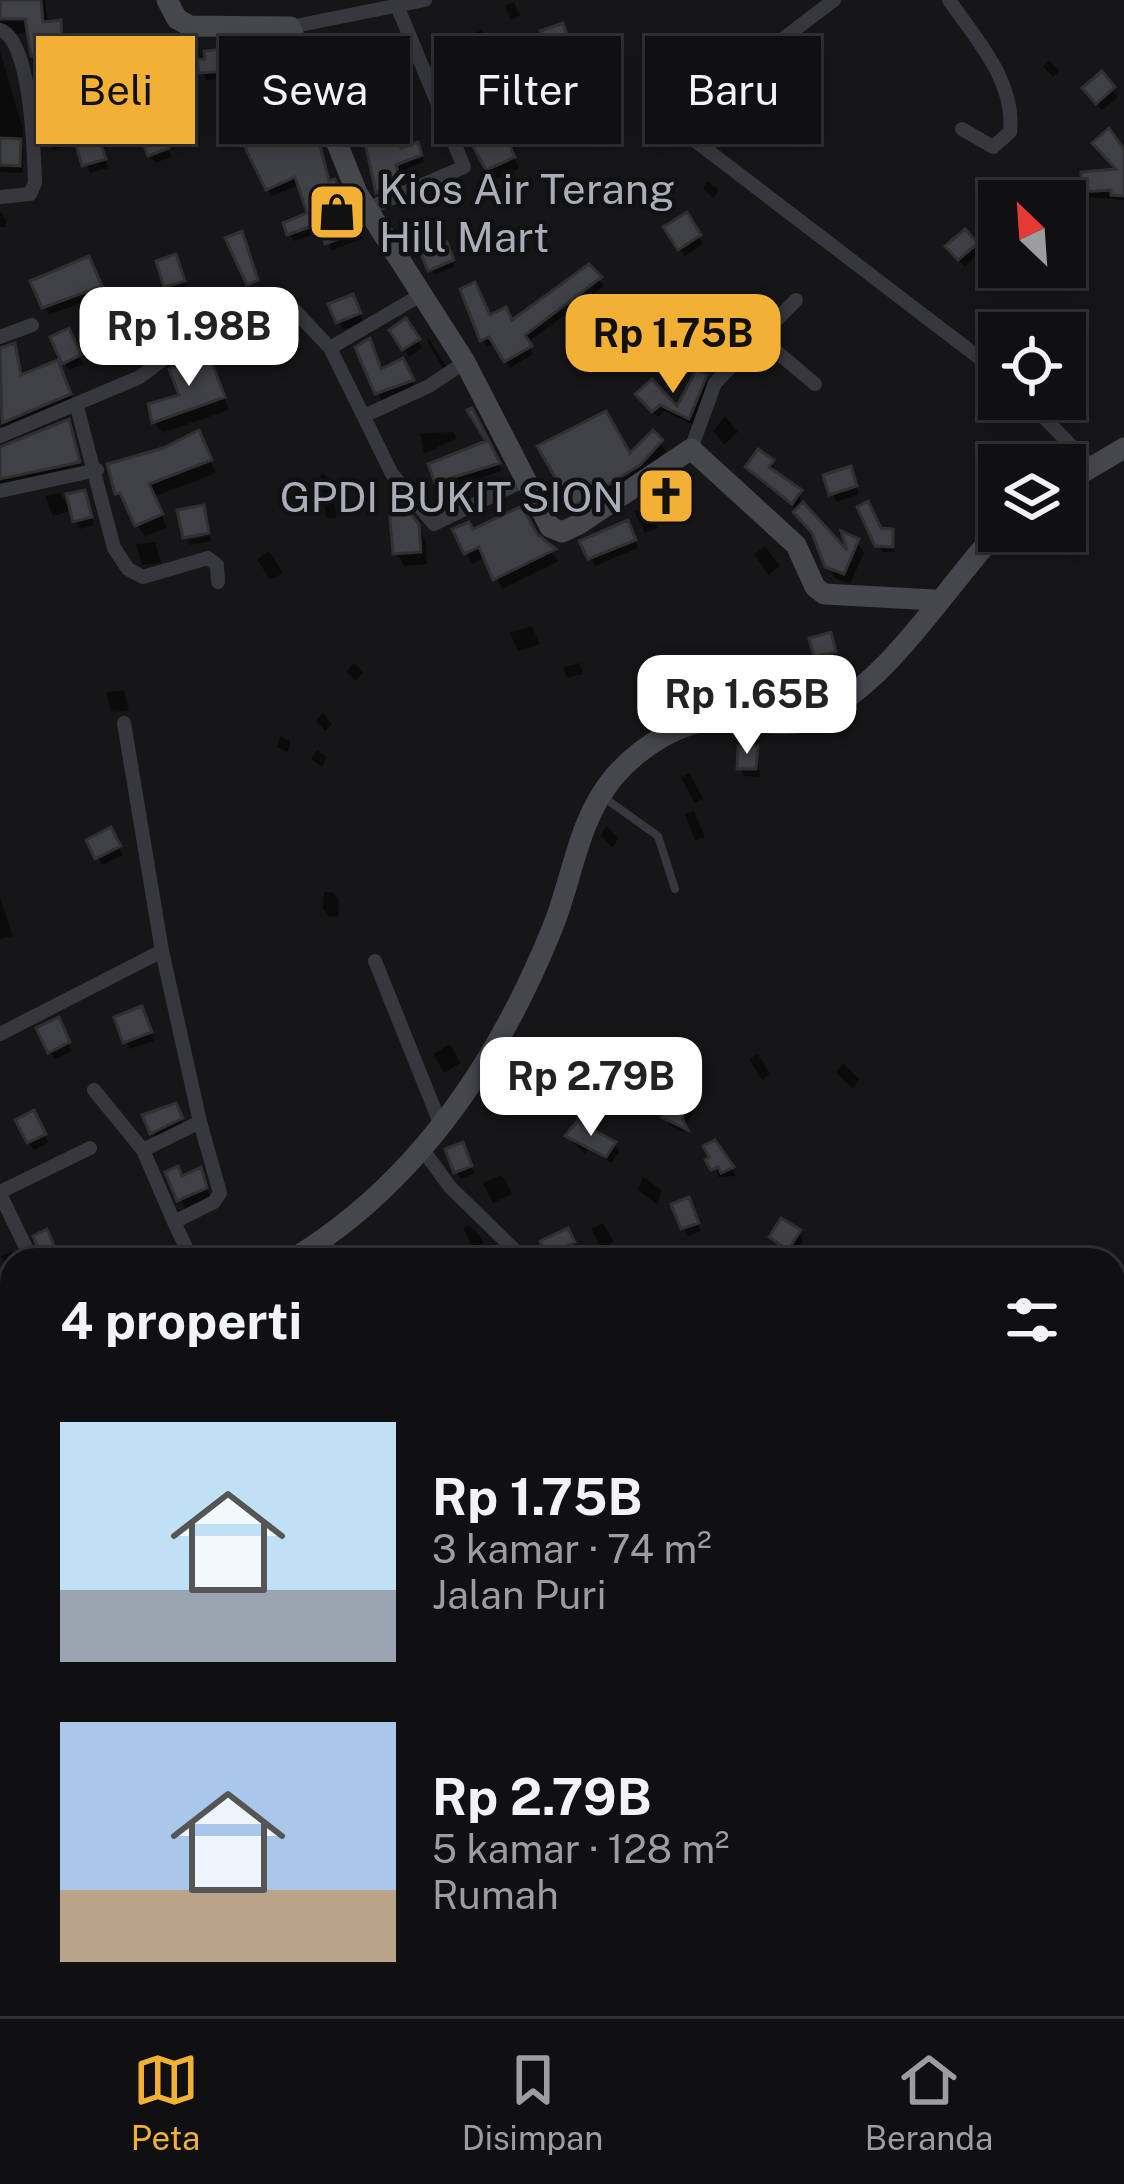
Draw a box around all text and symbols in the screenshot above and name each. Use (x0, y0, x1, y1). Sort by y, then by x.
chip: Beli (36, 36, 195, 144)
chip: Sewa (219, 36, 410, 144)
chip: Filter (434, 36, 621, 144)
chip: Baru (645, 36, 821, 144)
place label: Kios Air Terang Hill Mart (379, 164, 675, 261)
north arrow (978, 180, 1086, 288)
map controls (978, 180, 1086, 552)
shop icon: Kios Air Terang Hill Mart (306, 181, 368, 243)
pin: Rp 1.98B (65, 287, 313, 389)
pin: Rp 1.75B (549, 294, 797, 396)
text: Rp 1.98B (106, 303, 272, 349)
text: Rp 1.75B (593, 310, 753, 356)
button: locate (978, 312, 1086, 420)
button: layers (978, 444, 1086, 552)
church icon: GPDI BUKIT SION (635, 465, 697, 527)
place label: GPDI BUKIT SION (280, 472, 624, 521)
pin: Rp 1.65B (623, 655, 871, 757)
text: Rp 1.65B (664, 671, 830, 717)
pin: Rp 2.79B (467, 1037, 715, 1139)
text: Rp 2.79B (507, 1053, 675, 1099)
icon: filters (999, 1287, 1065, 1353)
text: 4 properti (60, 1291, 302, 1350)
text: Rp 1.75B (432, 1467, 642, 1526)
icon: home (156, 1470, 300, 1614)
text: 3 kamar · 74 m² (432, 1526, 712, 1572)
text: Jalan Puri (432, 1572, 606, 1618)
text: Rp 2.79B (432, 1767, 652, 1826)
icon: home (156, 1770, 300, 1914)
text: 5 kamar · 128 m² (432, 1826, 729, 1872)
text: Rumah (432, 1872, 559, 1918)
tab: Peta (131, 2047, 200, 2157)
tab: Disimpan (462, 2047, 603, 2157)
tab: Beranda (865, 2047, 993, 2157)

